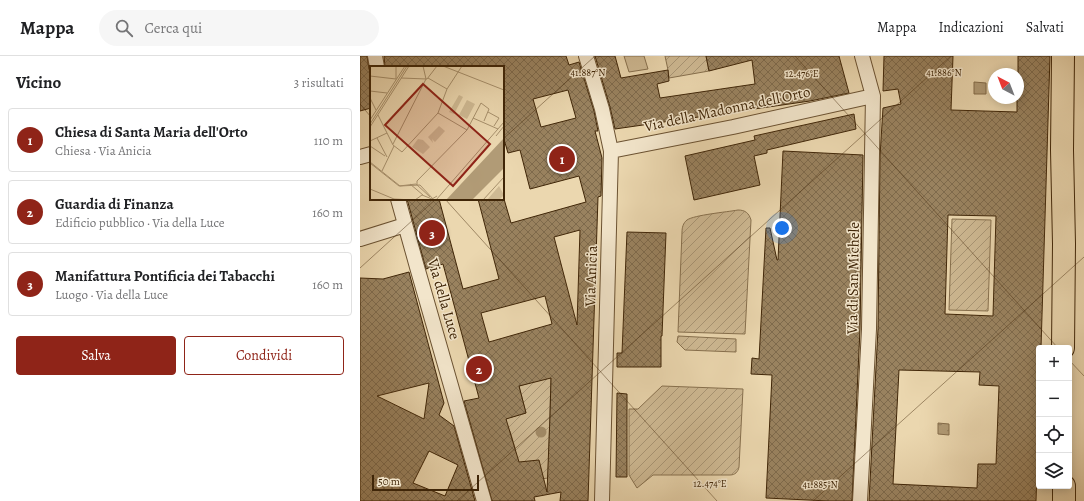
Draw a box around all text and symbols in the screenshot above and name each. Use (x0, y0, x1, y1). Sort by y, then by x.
search box (99, 10, 379, 46)
text: Mappa (20, 15, 75, 41)
icon: search (113, 17, 135, 39)
text: Cerca qui (145, 18, 202, 38)
text: Mappa (877, 18, 916, 37)
text: Indicazioni (938, 18, 1004, 37)
text: Salvati (1026, 18, 1064, 37)
inset map (370, 66, 504, 200)
text: 41.887°N (570, 66, 606, 79)
text: 41.886°N (926, 66, 962, 79)
text: 12.476°E (785, 67, 819, 80)
north arrow (988, 68, 1024, 104)
text: Vicino (16, 71, 61, 94)
text: 3 risultati (294, 74, 344, 91)
street label: Via della Madonna dell'Orto (641, 82, 812, 137)
text: Chiesa di Santa Maria dell'Orto (55, 122, 248, 142)
text: 1 (28, 132, 32, 149)
text: 110 m (314, 132, 343, 149)
text: Chiesa · Via Anicia (55, 142, 152, 159)
pin: 1 (549, 144, 575, 174)
text: Guardia di Finanza (55, 194, 174, 214)
text: 2 (27, 204, 33, 221)
text: 160 m (312, 204, 343, 221)
text: Edificio pubblico · Via della Luce (55, 214, 225, 231)
pin: 3 (419, 218, 445, 248)
your location (772, 218, 792, 238)
street label: Via di San Michele (842, 222, 864, 335)
street label: Via Anicia (580, 245, 602, 308)
street label: Via della Luce (423, 255, 465, 342)
text: Manifattura Pontificia dei Tabacchi (55, 266, 275, 286)
text: 3 (27, 276, 33, 293)
text: 160 m (312, 276, 343, 293)
text: Luogo · Via della Luce (55, 286, 168, 303)
button: Salva (16, 336, 176, 375)
button: Condividi (184, 336, 344, 375)
map controls (1036, 345, 1072, 489)
button: + (1036, 345, 1072, 381)
pin: 2 (466, 354, 492, 384)
button: − (1036, 381, 1072, 417)
button: locate (1036, 417, 1072, 453)
button: layers (1036, 453, 1072, 489)
scale bar (372, 473, 479, 492)
text: 50 m (378, 474, 400, 489)
text: 12.474°E (693, 477, 727, 490)
text: 41.885°N (802, 478, 838, 491)

